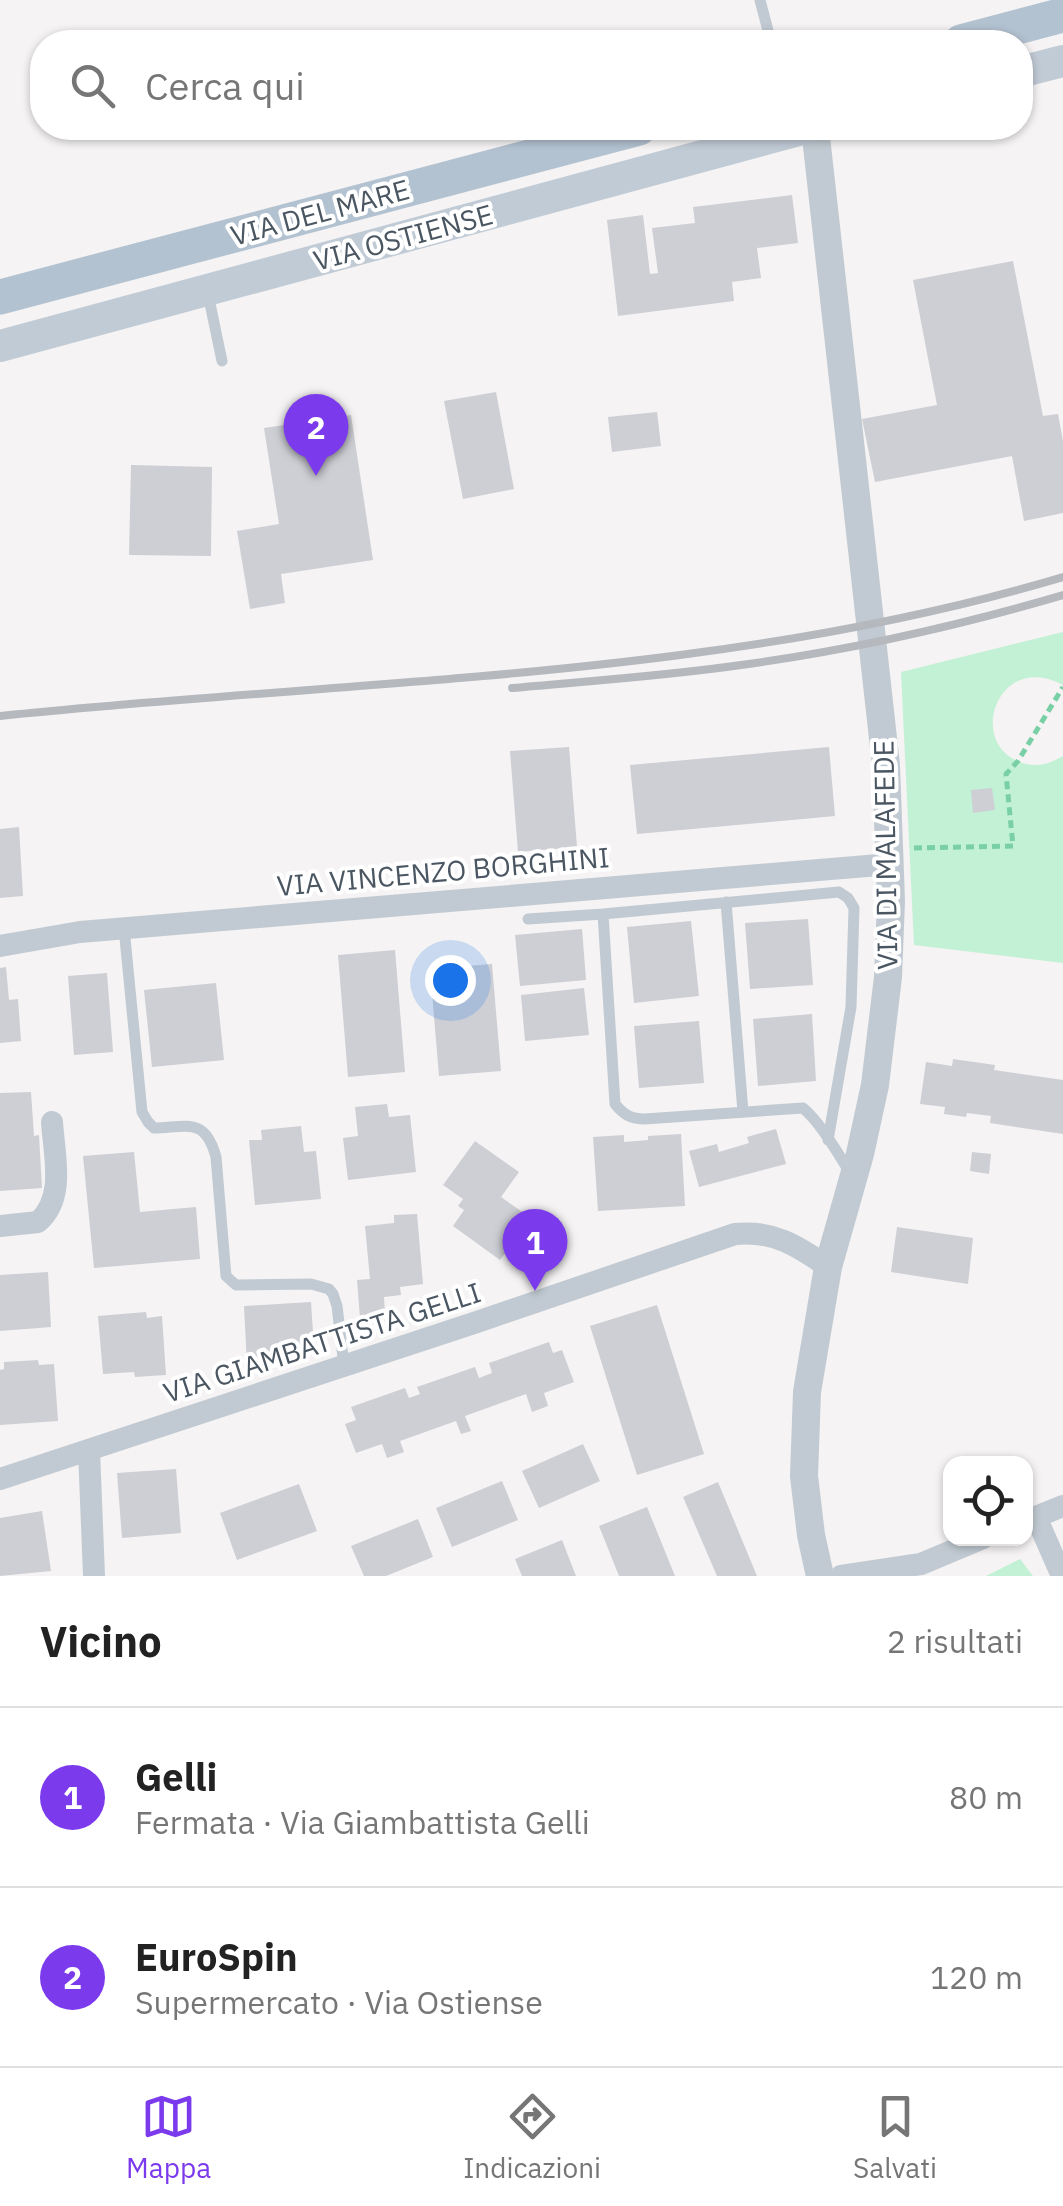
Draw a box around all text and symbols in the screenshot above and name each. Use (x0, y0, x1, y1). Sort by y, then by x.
search box (30, 30, 1033, 140)
icon: search (65, 58, 120, 113)
text: Cerca qui (145, 61, 305, 110)
street label: VIA DEL MARE (227, 170, 413, 254)
street label: VIA OSTIENSE (309, 195, 497, 279)
pin: 2 (284, 394, 348, 476)
street label: VIA DI MALAFEDE (864, 740, 906, 970)
street label: VIA VINCENZO BORGHINI (275, 838, 611, 904)
your location (425, 955, 476, 1006)
pin: 1 (502, 1208, 568, 1291)
street label: VIA GIAMBATTISTA GELLI (159, 1273, 485, 1411)
map controls (943, 1456, 1033, 1546)
button: locate (943, 1456, 1033, 1546)
text: Vicino (40, 1614, 162, 1669)
text: 2 risultati (887, 1620, 1023, 1662)
text: Gelli (135, 1752, 217, 1801)
text: 1 (63, 1776, 82, 1818)
text: 80 m (949, 1776, 1023, 1818)
text: Fermata · Via Giambattista Gelli (135, 1801, 590, 1843)
text: EuroSpin (135, 1932, 298, 1981)
text: 2 (63, 1956, 82, 1998)
text: 120 m (930, 1956, 1023, 1998)
text: Supermercato · Via Ostiense (135, 1981, 543, 2023)
tab: Mappa (126, 2089, 211, 2186)
tab: Indicazioni (463, 2089, 601, 2186)
tab: Salvati (853, 2089, 937, 2186)

